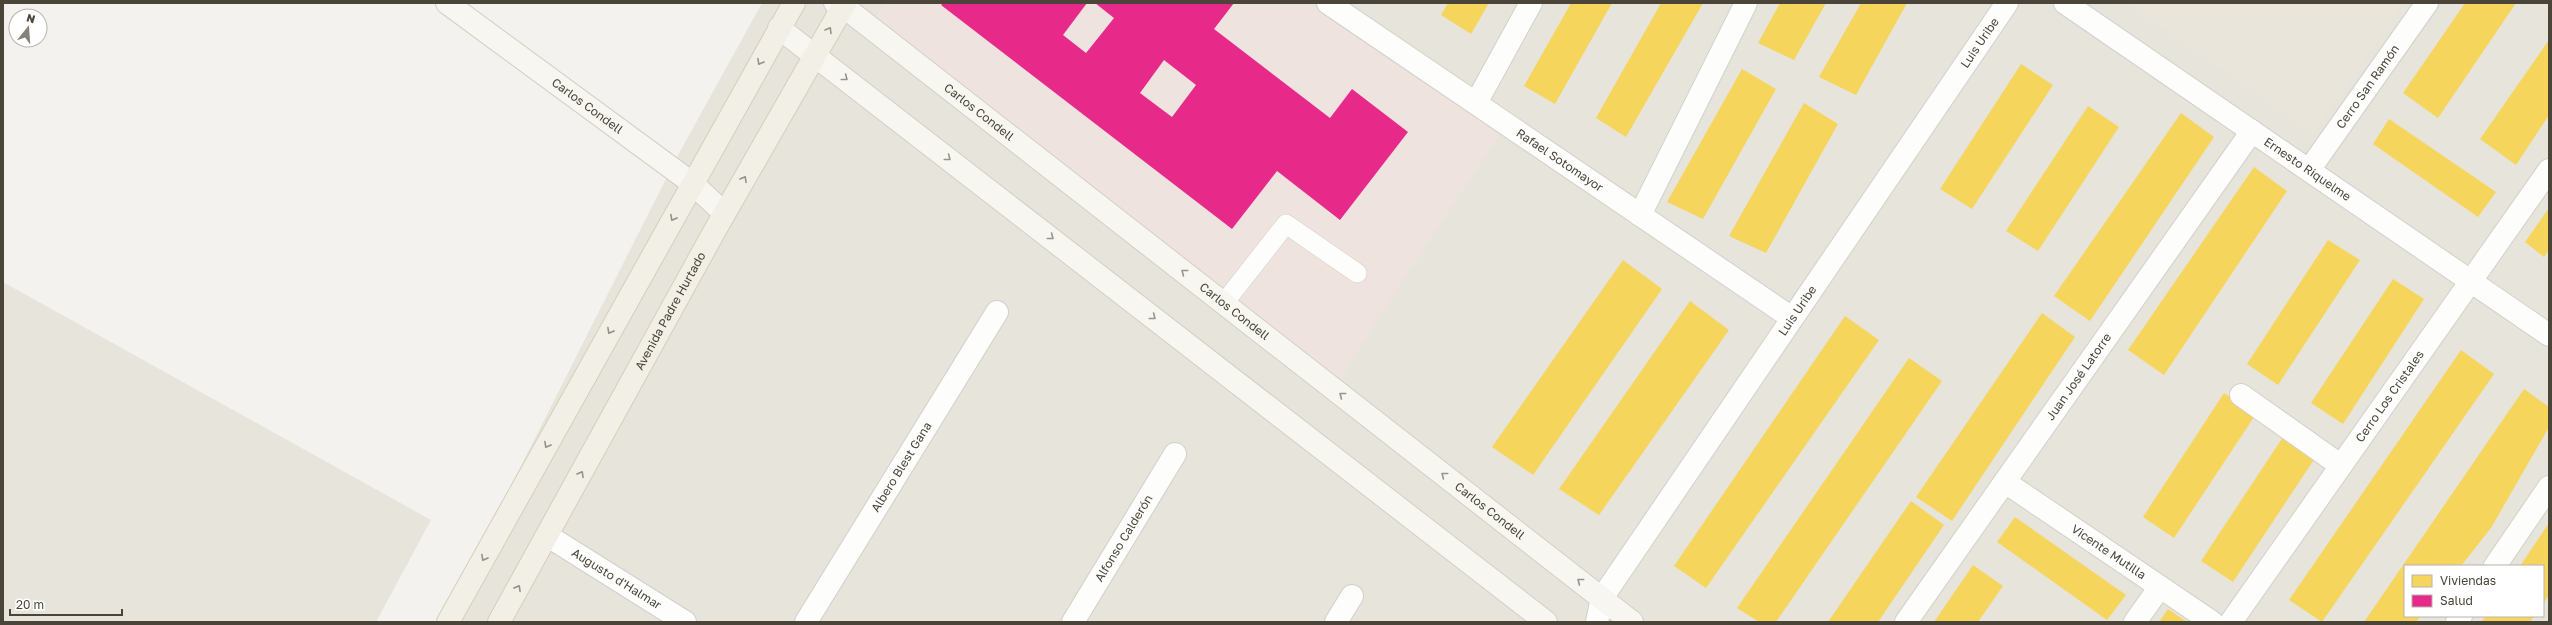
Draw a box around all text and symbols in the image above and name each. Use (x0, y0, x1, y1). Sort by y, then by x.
north arrow (8, 8, 48, 48)
text: N (25, 11, 37, 25)
street label: Luis Uribe (1957, 15, 2002, 71)
one-way arrow (824, 27, 831, 34)
street label: Cerro San Ramón (2333, 41, 2402, 131)
one-way arrow (758, 58, 765, 65)
one-way arrow (841, 73, 848, 80)
street label: Carlos Condell (549, 74, 626, 137)
street label: Carlos Condell (941, 80, 1017, 144)
street label: Rafael Sotomayor (1514, 125, 1607, 195)
street label: Ernesto Riquelme (2261, 134, 2354, 204)
one-way arrow (943, 153, 950, 160)
one-way arrow (739, 176, 746, 184)
one-way arrow (671, 213, 678, 221)
one-way arrow (1046, 233, 1053, 240)
street label: Avenida Padre Hurtado (631, 249, 709, 373)
one-way arrow (1181, 270, 1188, 277)
street label: Carlos Condell (1197, 279, 1273, 343)
street label: Luis Uribe (1775, 282, 1820, 338)
one-way arrow (1149, 312, 1156, 319)
one-way arrow (607, 327, 615, 334)
street label: Juan José Latorre (2043, 330, 2114, 423)
street label: Cerro Los Cristales (2352, 347, 2427, 445)
one-way arrow (1339, 393, 1346, 400)
street label: Albero Blest Gana (868, 419, 934, 515)
one-way arrow (544, 441, 551, 448)
one-way arrow (577, 471, 584, 478)
one-way arrow (1442, 473, 1449, 480)
street label: Carlos Condell (1452, 479, 1528, 543)
street label: Alfonso Calderón (1091, 492, 1156, 584)
street label: Vicente Mutilla (2069, 521, 2149, 582)
street label: Augusto d'Halmar (569, 545, 665, 613)
one-way arrow (481, 554, 488, 561)
legend (2404, 565, 2544, 617)
text: Viviendas (2440, 573, 2496, 588)
one-way arrow (1577, 578, 1584, 585)
one-way arrow (514, 585, 521, 592)
scale bar (10, 591, 122, 617)
text: Salud (2440, 593, 2473, 608)
text: 20 m (16, 597, 44, 612)

